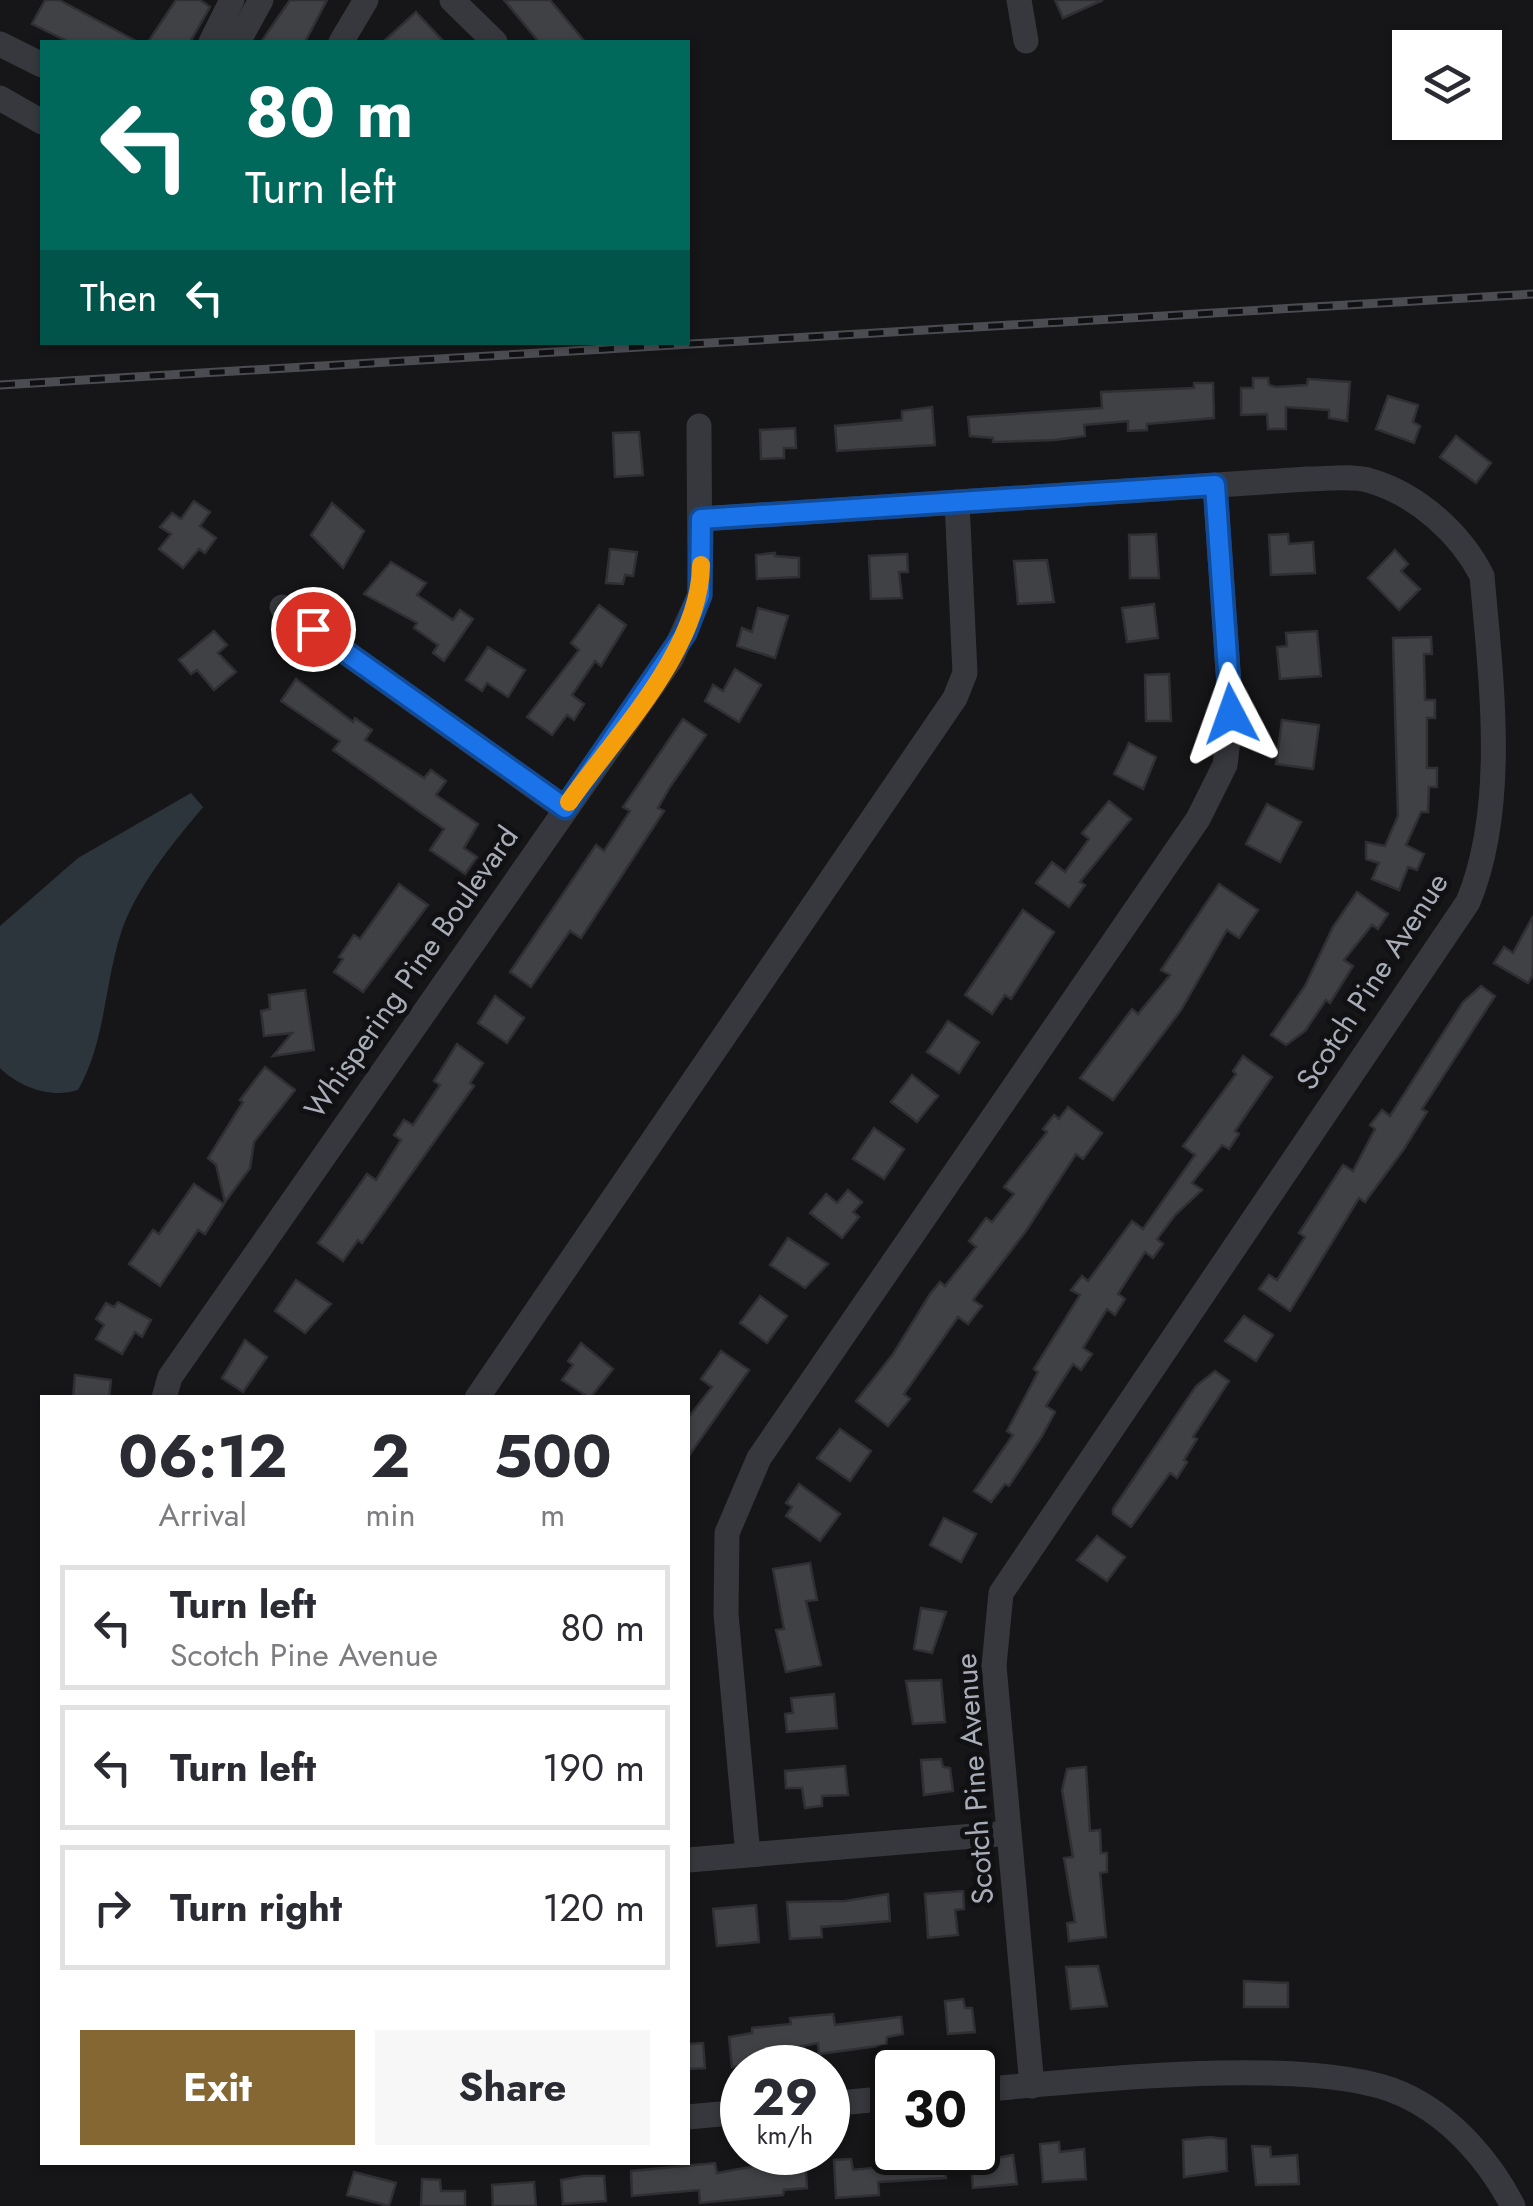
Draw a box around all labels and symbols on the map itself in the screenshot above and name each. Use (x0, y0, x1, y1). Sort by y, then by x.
pin (271, 587, 356, 672)
position arrow (1179, 662, 1283, 766)
street label: Whispering Pine Boulevard (294, 817, 528, 1127)
street label: Scotch Pine Avenue (1286, 864, 1458, 1098)
street label: Scotch Pine Avenue (944, 1652, 1004, 1906)
speed limit sign: 30 (870, 2045, 1000, 2175)

